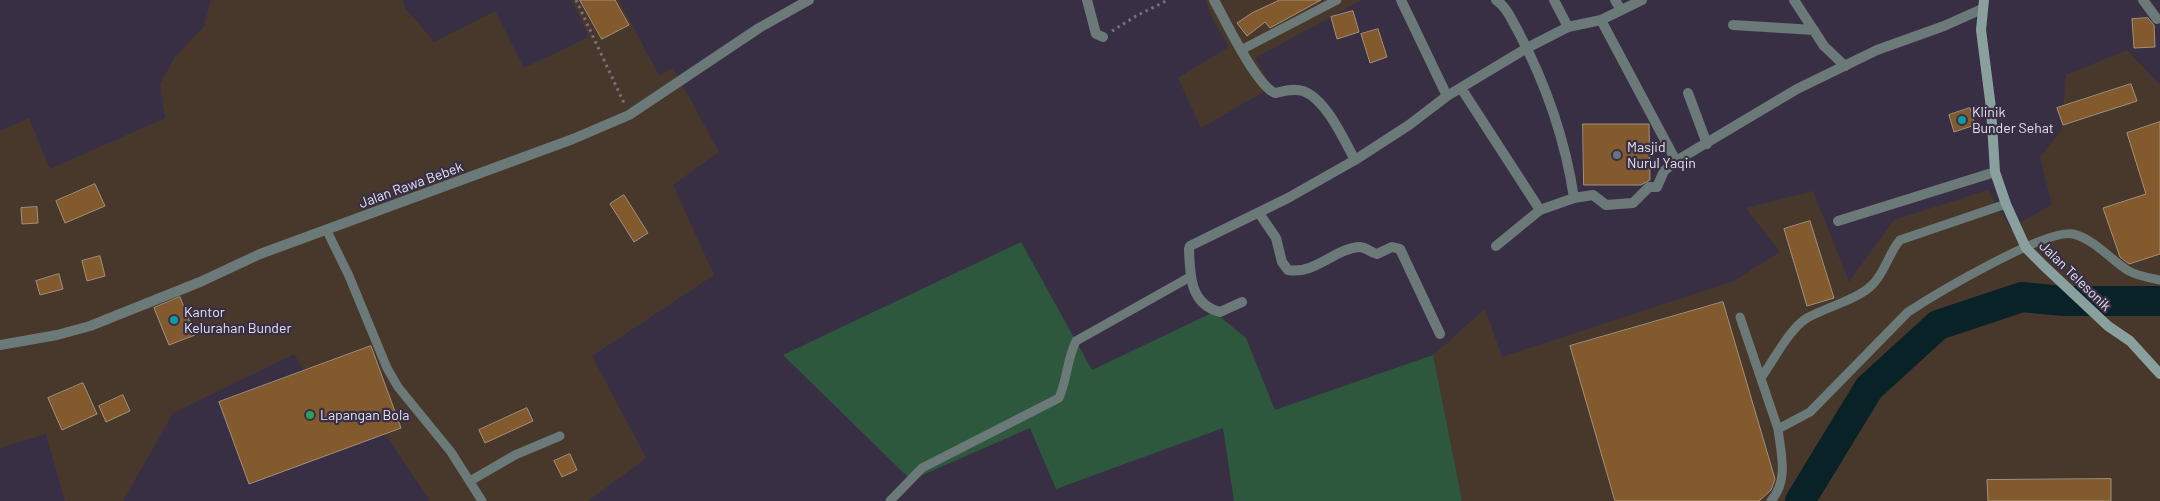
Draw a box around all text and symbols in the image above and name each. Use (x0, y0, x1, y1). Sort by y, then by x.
place label: Klinik Bunder Sehat (1972, 104, 2054, 136)
marker: Klinik Bunder Sehat (1956, 114, 1968, 126)
place label: Masjid Nurul Yaqin (1627, 139, 1696, 172)
marker: Masjid Nurul Yaqin (1611, 149, 1623, 161)
street label: Jalan Rawa Bebek (357, 158, 465, 212)
street label: Jalan Telesonik (2036, 237, 2114, 315)
place label: Kantor Kelurahan Bunder (184, 304, 292, 336)
marker: Kantor Kelurahan Bunder (168, 314, 180, 326)
place label: Lapangan Bola (320, 407, 409, 423)
marker: Lapangan Bola (304, 409, 316, 421)

